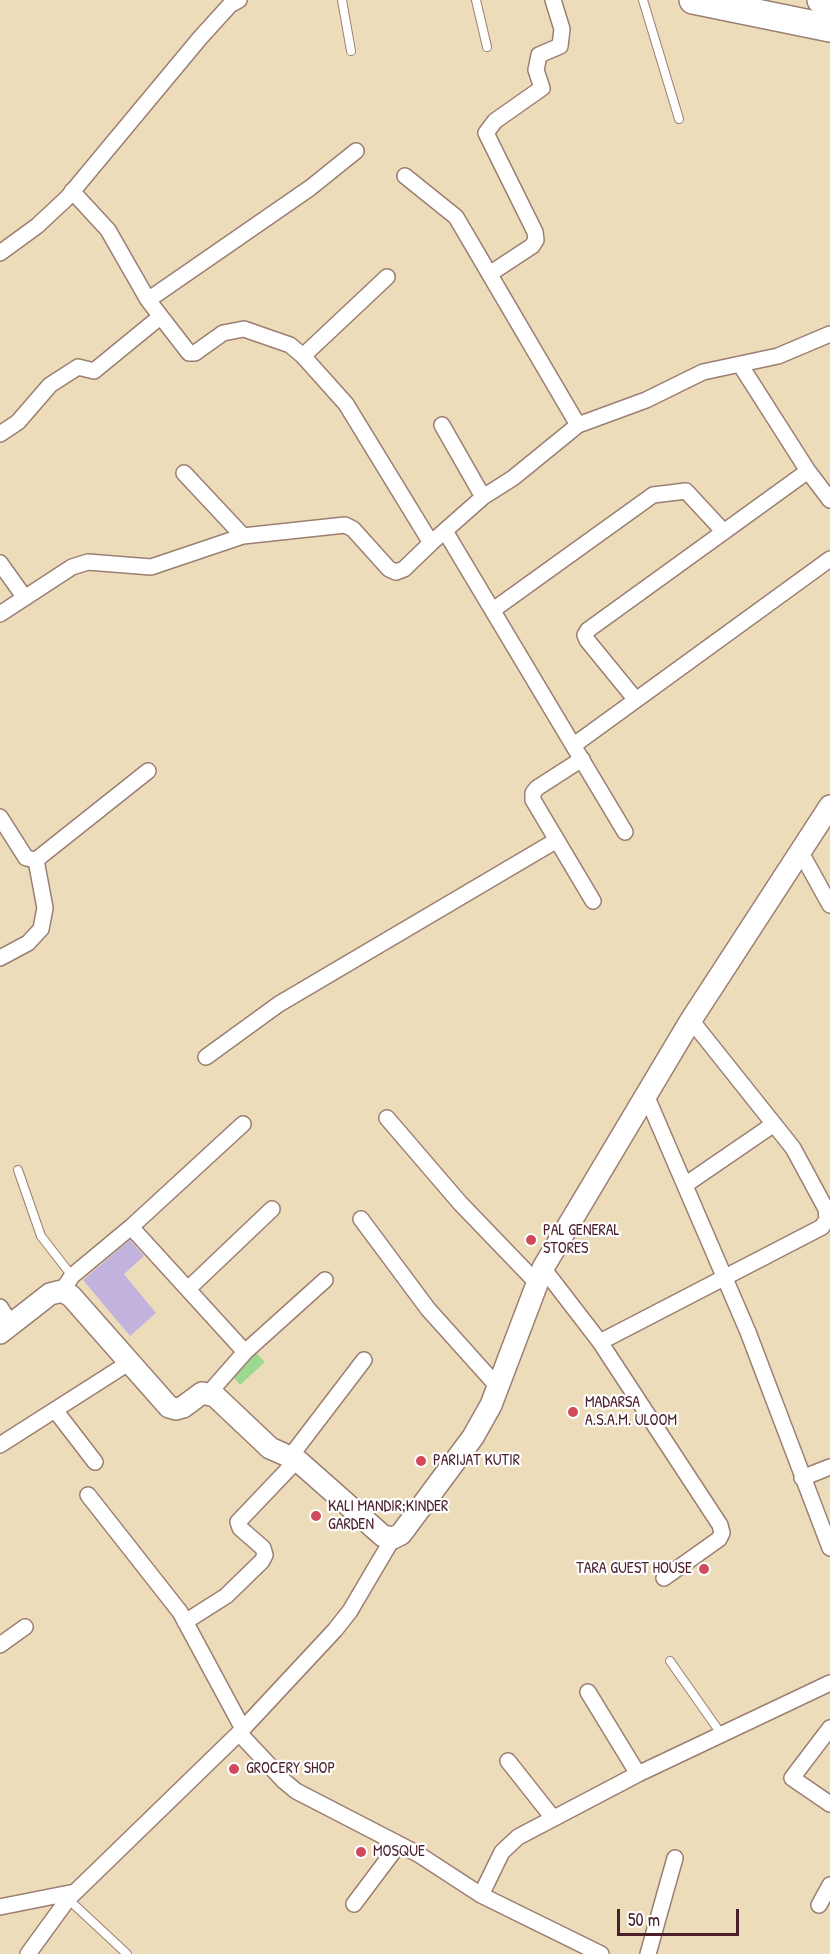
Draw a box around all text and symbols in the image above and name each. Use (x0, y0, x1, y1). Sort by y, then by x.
place label: PAL GENERAL STORES (543, 1221, 619, 1259)
marker: PAL GENERAL STORES (524, 1233, 538, 1247)
place label: MADARSA A.S.A.M. ULOOM (585, 1393, 677, 1431)
marker: MADARSA A.S.A.M. ULOOM (566, 1405, 580, 1419)
place label: PARIJAT KUTIR (433, 1451, 520, 1471)
marker: PARIJAT KUTIR (414, 1454, 428, 1468)
place label: KALI MANDIR;KINDER GARDEN (328, 1497, 448, 1535)
marker: KALI MANDIR;KINDER GARDEN (309, 1509, 323, 1523)
place label: TARA GUEST HOUSE (576, 1559, 692, 1579)
marker: TARA GUEST HOUSE (697, 1562, 711, 1576)
place label: GROCERY SHOP (246, 1759, 335, 1779)
marker: GROCERY SHOP (227, 1762, 241, 1776)
place label: MOSQUE (373, 1842, 425, 1862)
marker: MOSQUE (354, 1845, 368, 1859)
scale bar (620, 1897, 742, 1935)
text: 50 m (628, 1907, 660, 1932)

